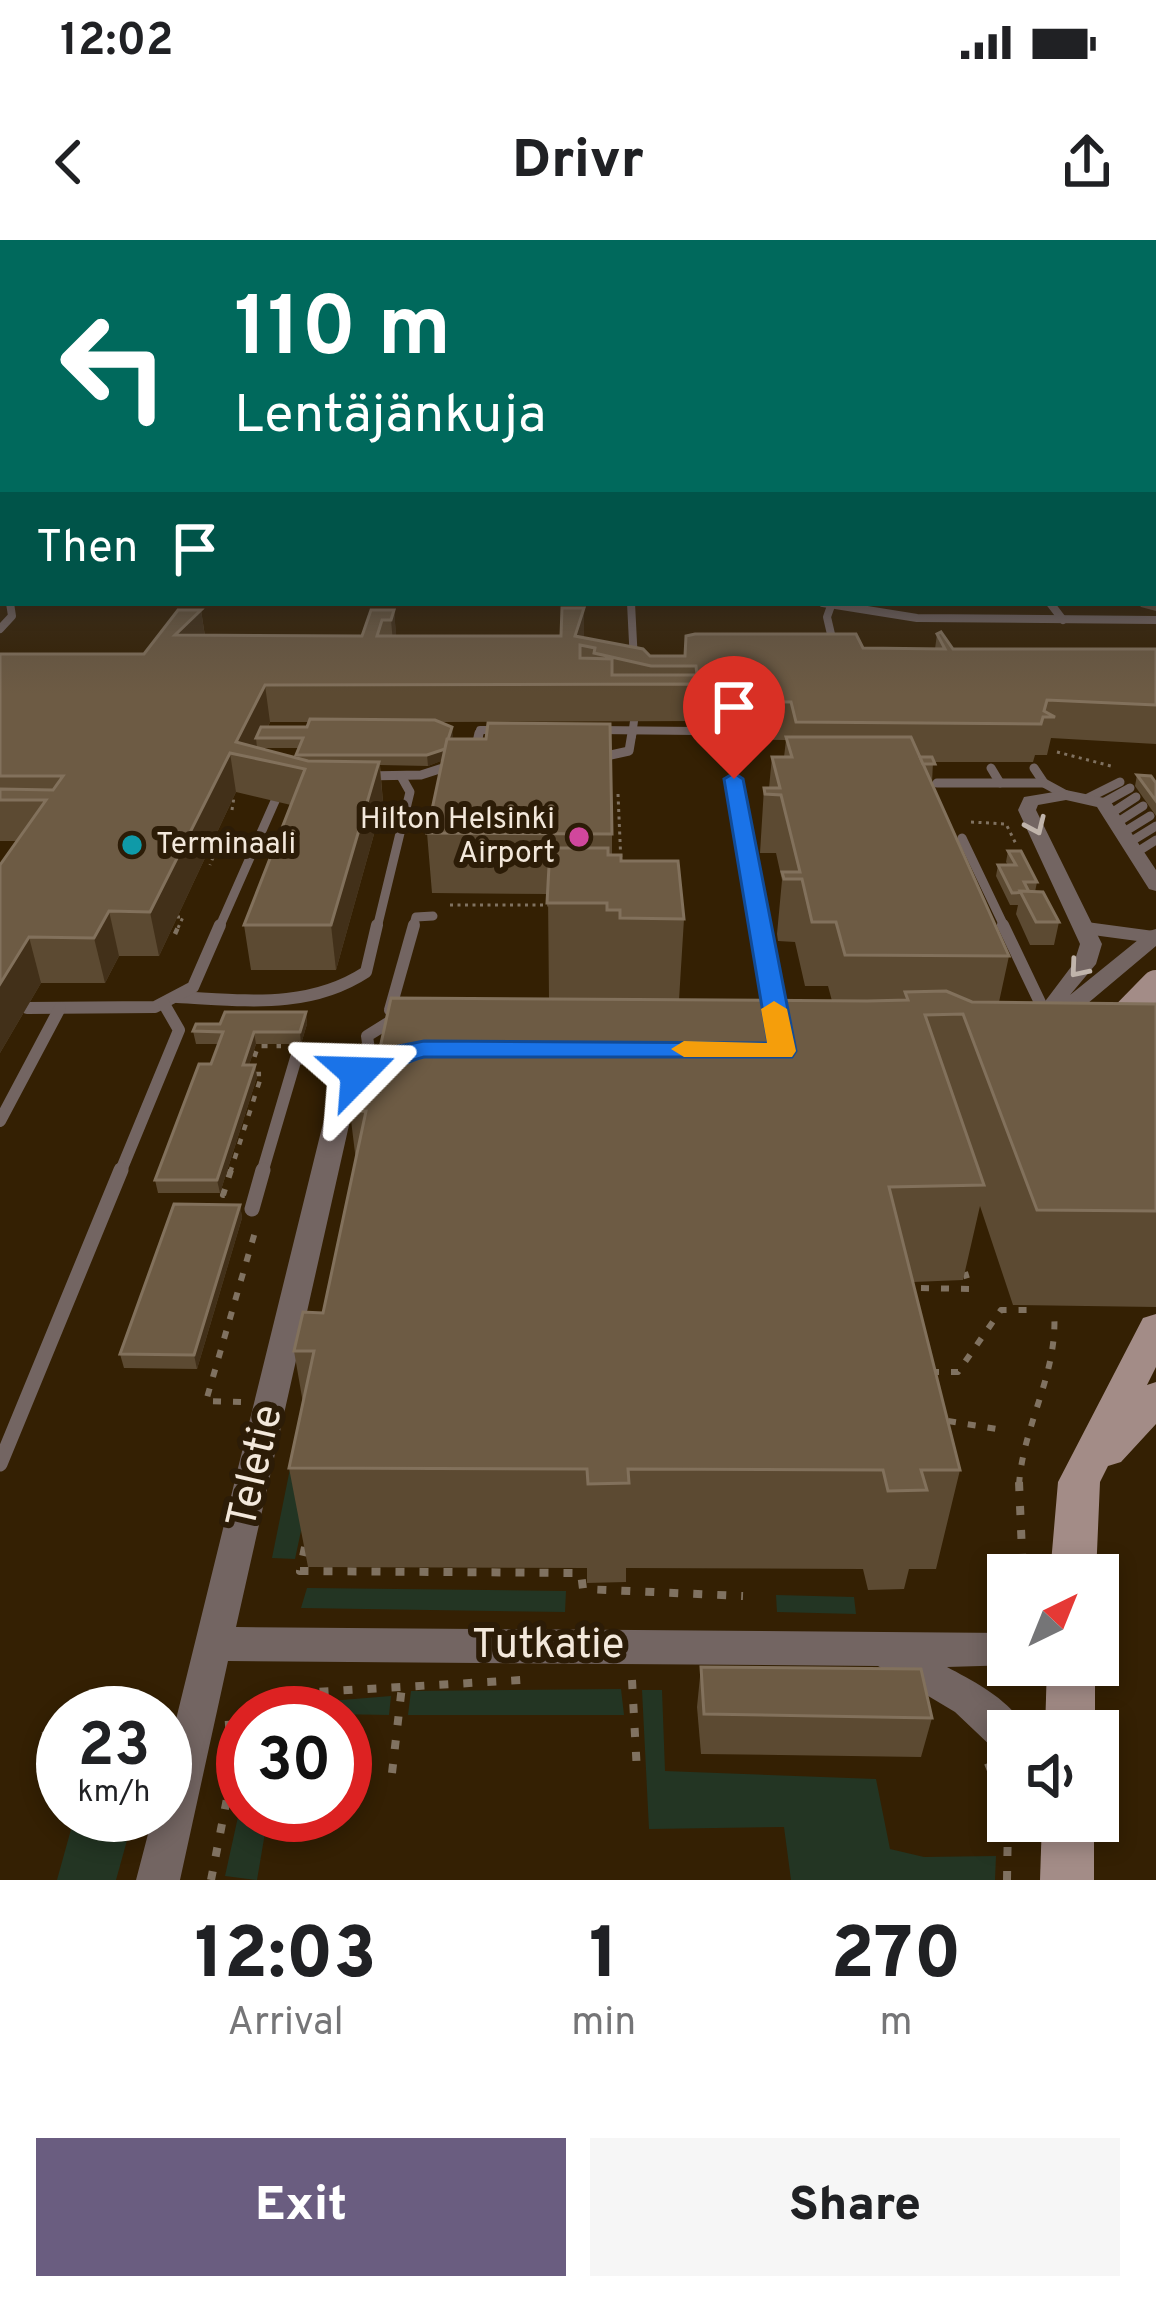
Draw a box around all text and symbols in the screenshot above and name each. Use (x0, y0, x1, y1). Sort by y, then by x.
text: 12:02 (60, 14, 174, 71)
text: Drivr (512, 128, 644, 197)
icon: back (36, 129, 102, 195)
icon: share (1054, 129, 1120, 195)
text: 110 m (234, 279, 451, 385)
icon: left (36, 288, 192, 444)
text: Lentäjänkuja (234, 383, 546, 452)
icon: arrive (162, 516, 228, 582)
text: Then (36, 521, 138, 578)
pin (683, 656, 785, 779)
icon: arrive (701, 674, 767, 740)
place label: Hilton Helsinki Airport (360, 802, 555, 873)
one-way arrow (1022, 814, 1046, 835)
marker: Hilton Helsinki Airport (566, 824, 592, 850)
place label: Terminaali (156, 827, 296, 864)
marker: Terminaali (119, 832, 145, 858)
one-way arrow (1071, 955, 1092, 977)
position arrow (295, 1010, 421, 1136)
street label: Teletie (217, 1400, 297, 1534)
north arrow (987, 1554, 1119, 1686)
map controls (987, 1554, 1119, 1842)
street label: Tutkatie (472, 1620, 624, 1673)
speed limit sign: 30 (216, 1686, 372, 1842)
button: sound (987, 1710, 1119, 1842)
text: 23 (78, 1711, 150, 1787)
text: km/h (78, 1775, 150, 1812)
text: 12:03 (195, 1912, 377, 2004)
text: 1 (589, 1912, 618, 2004)
text: 270 (831, 1912, 961, 2004)
text: Arrival (227, 2000, 344, 2049)
text: min (571, 2000, 636, 2049)
text: m (880, 2000, 913, 2049)
button: Exit (36, 2138, 566, 2276)
button: Share (590, 2138, 1120, 2276)

